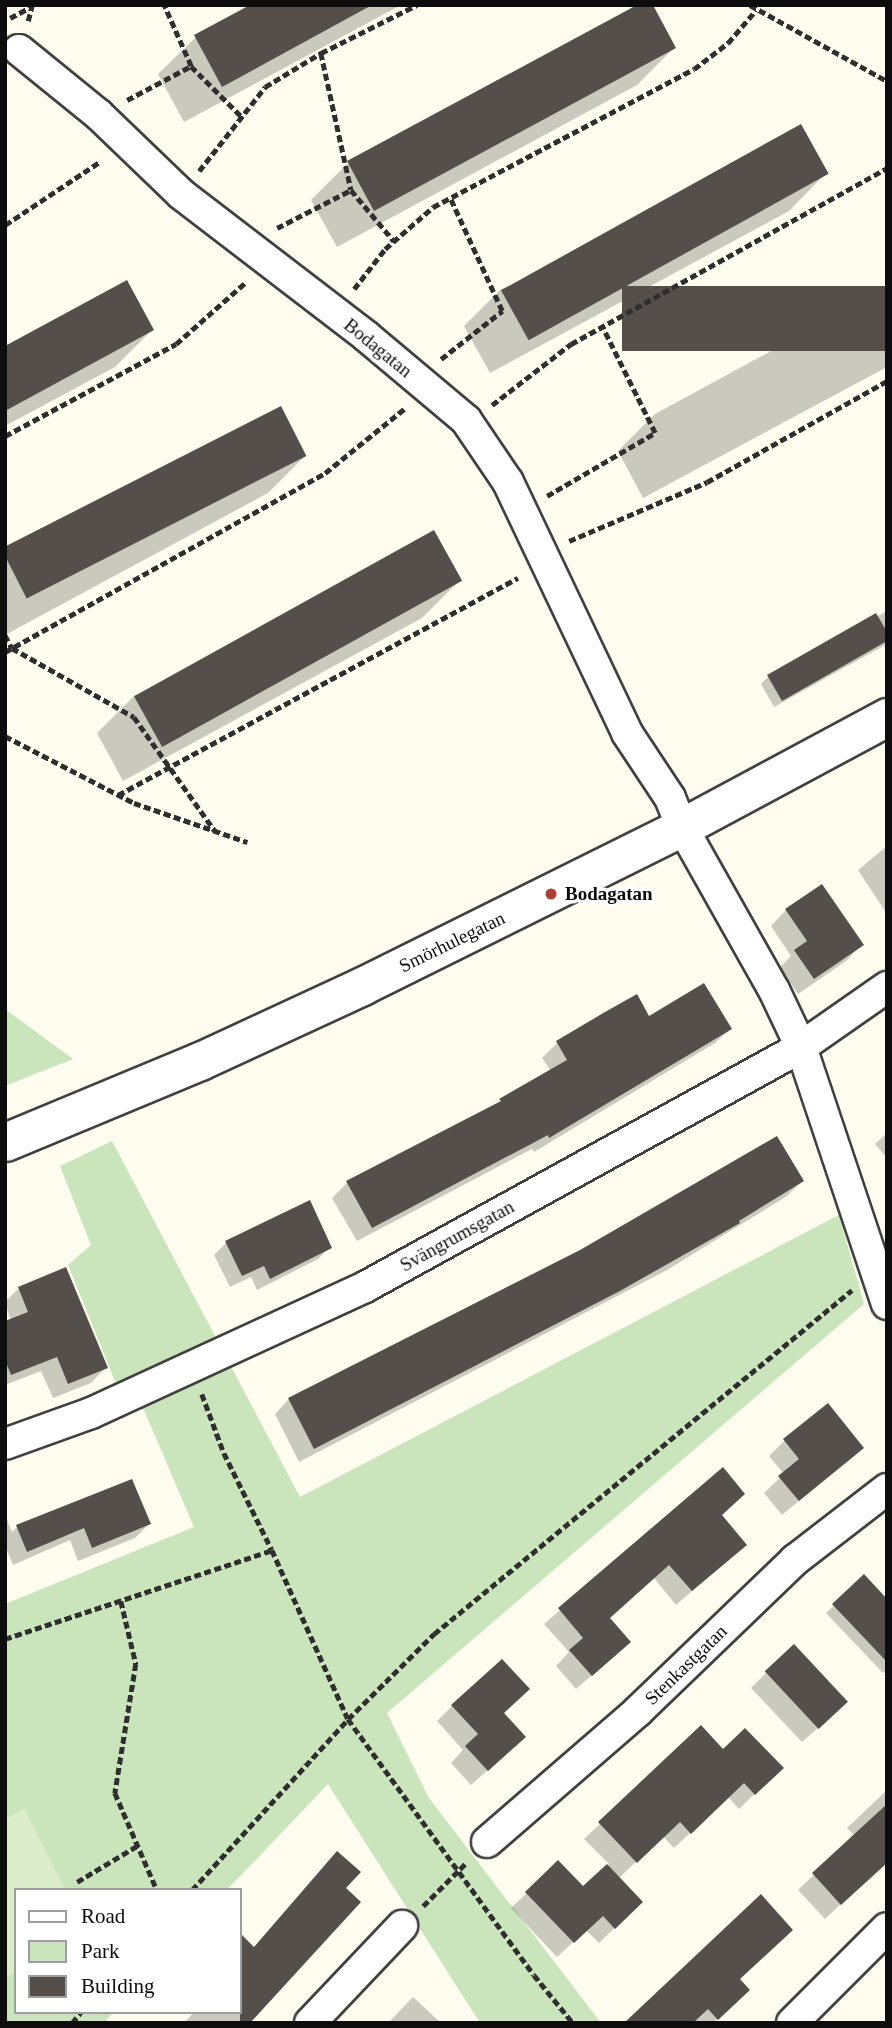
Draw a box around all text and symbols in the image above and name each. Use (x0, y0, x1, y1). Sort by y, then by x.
street label: Bodagatan (339, 314, 417, 382)
place label: Bodagatan (565, 883, 653, 905)
marker: Bodagatan (543, 886, 559, 902)
street label: Smörhulegatan (395, 907, 509, 977)
street label: Svängrumsgatan (396, 1195, 518, 1277)
street label: Stenkastgatan (640, 1620, 732, 1710)
legend (14, 1888, 242, 2014)
text: Road (81, 1904, 125, 1928)
text: Park (81, 1939, 120, 1963)
text: Building (81, 1974, 155, 1998)

